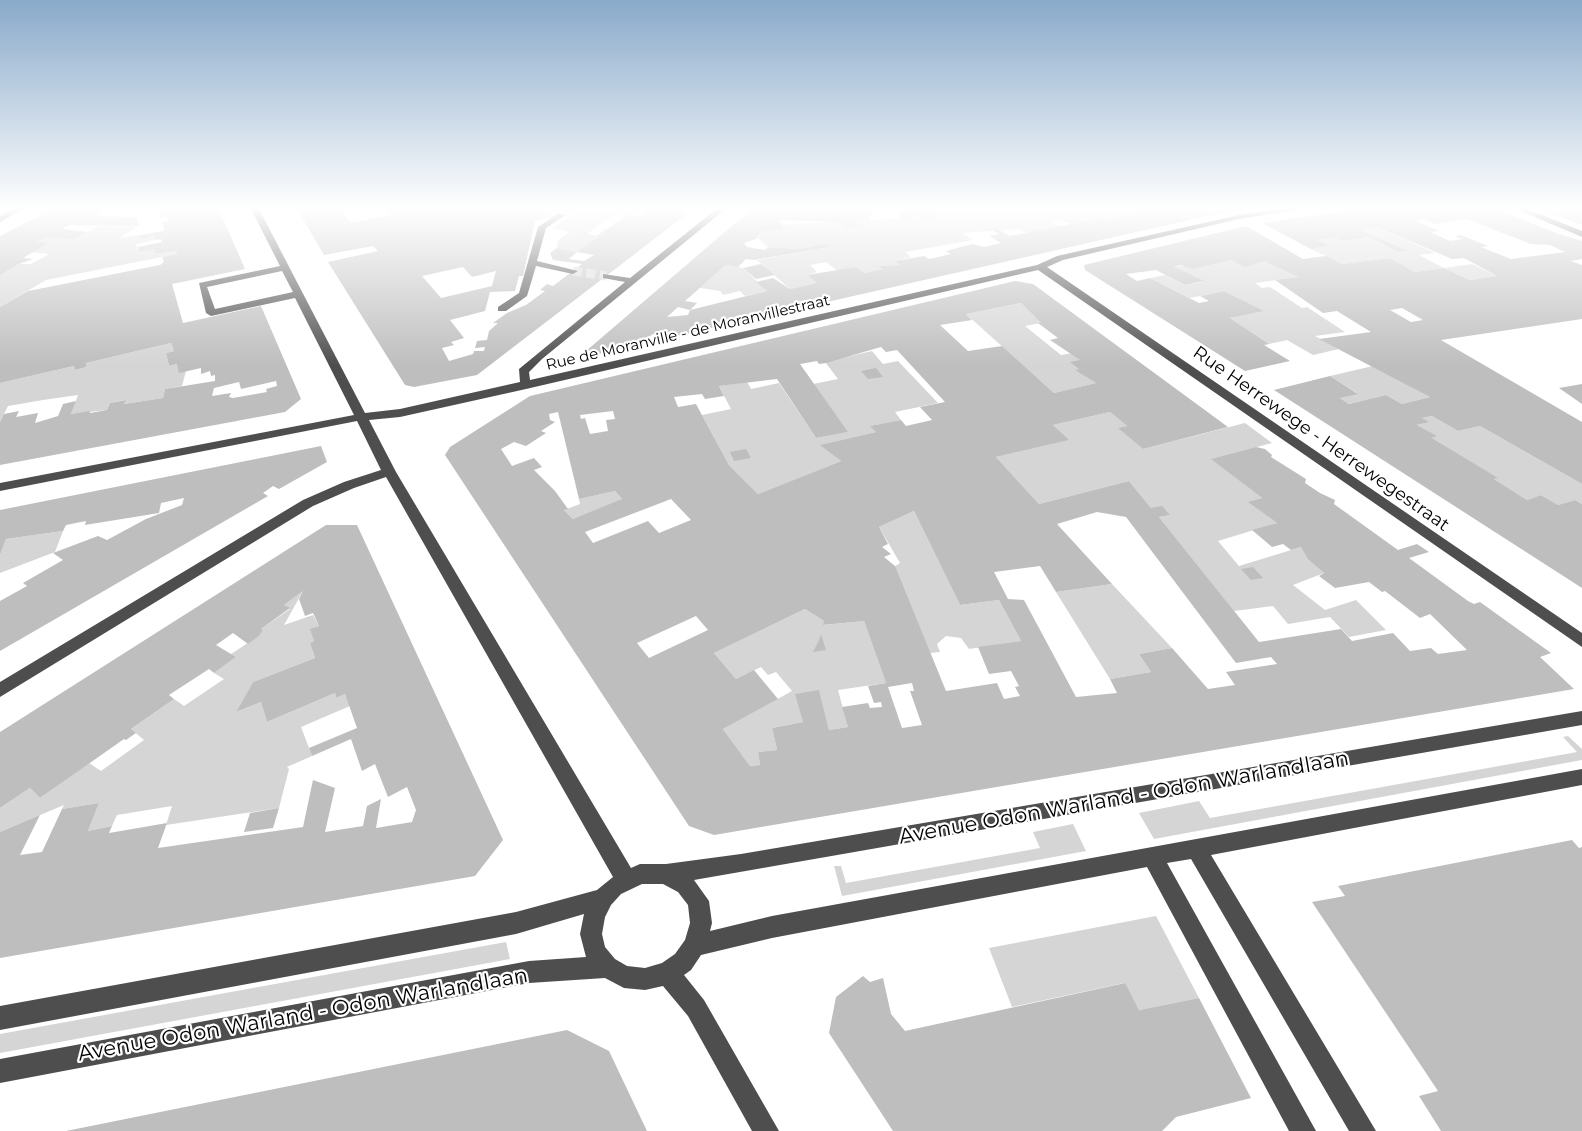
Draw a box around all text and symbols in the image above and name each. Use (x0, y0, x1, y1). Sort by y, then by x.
street label: Rue de Moranville - de Moranvillestraat (544, 292, 832, 374)
street label: Rue Herrewege - Herrewegestraat (1189, 342, 1453, 536)
street label: Avenue Odon Warland - Odon Warlandlaan (897, 746, 1351, 850)
street label: Avenue Odon Warland - Odon Warlandlaan (76, 963, 530, 1067)

